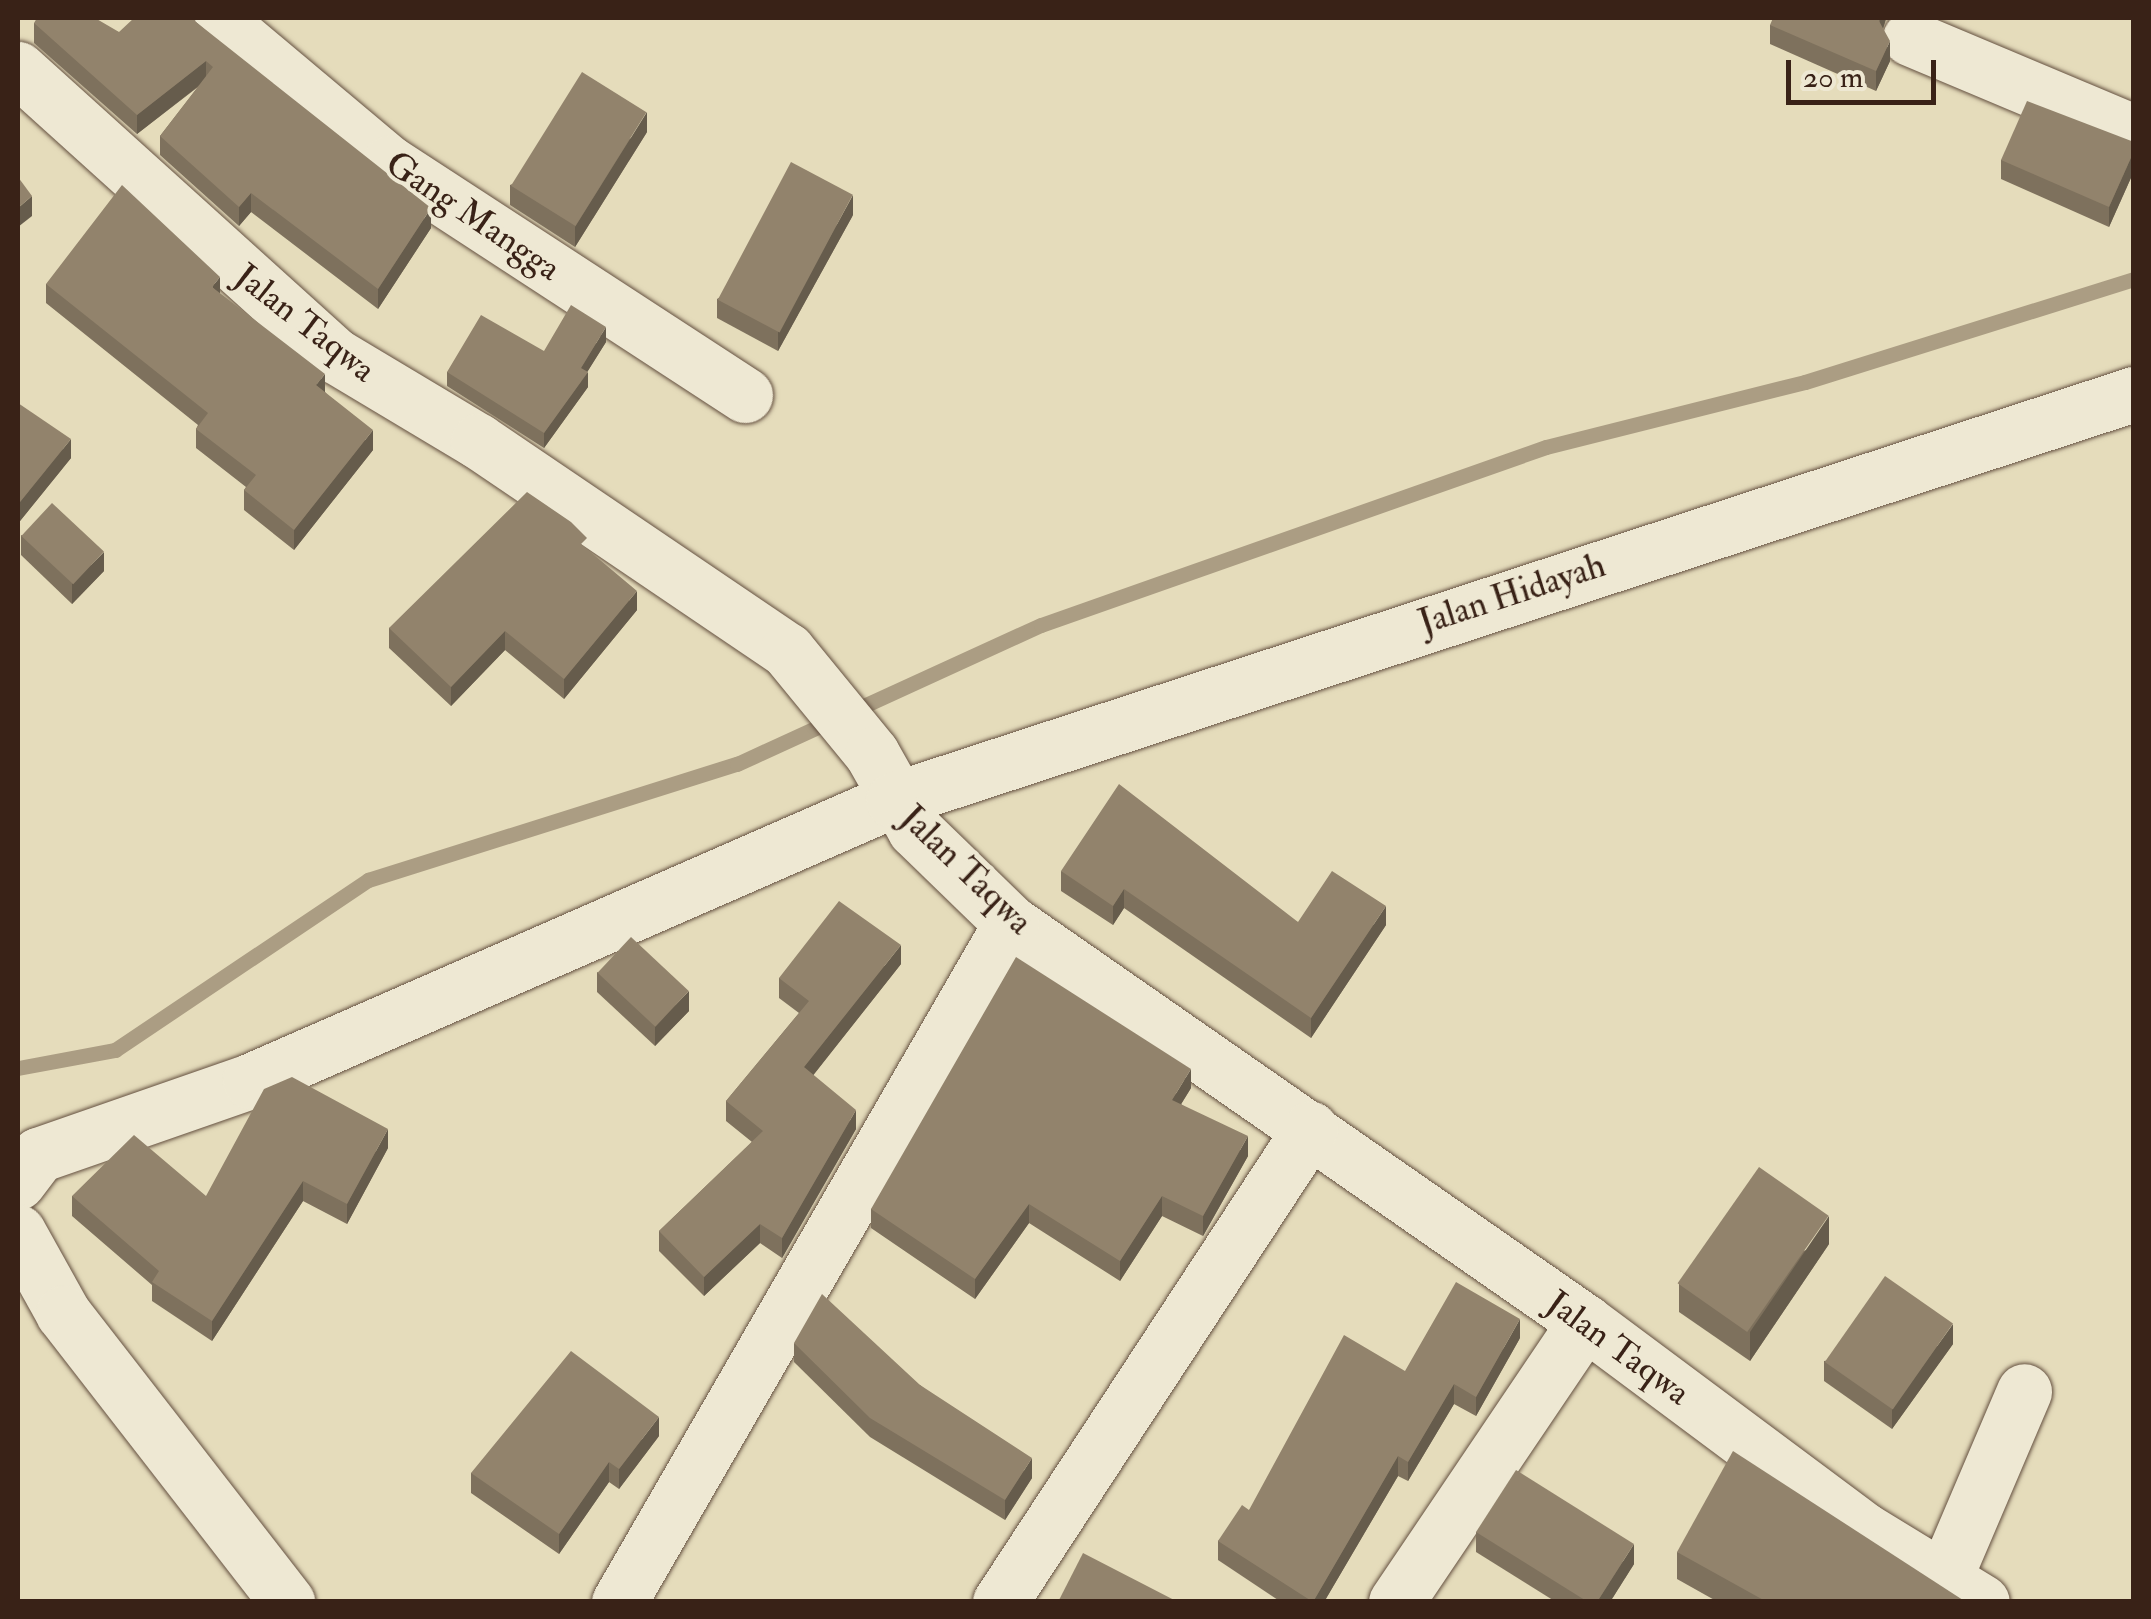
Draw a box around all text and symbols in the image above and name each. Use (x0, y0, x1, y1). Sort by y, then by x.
scale bar (1791, 40, 1941, 102)
text: 20 m (1803, 59, 1863, 96)
street label: Gang Mangga (378, 142, 568, 290)
street label: Jalan Taqwa (226, 255, 384, 391)
street label: Jalan Hidayah (1413, 544, 1611, 644)
street label: Jalan Taqwa (891, 797, 1041, 943)
street label: Jalan Taqwa (1538, 1282, 1698, 1414)

